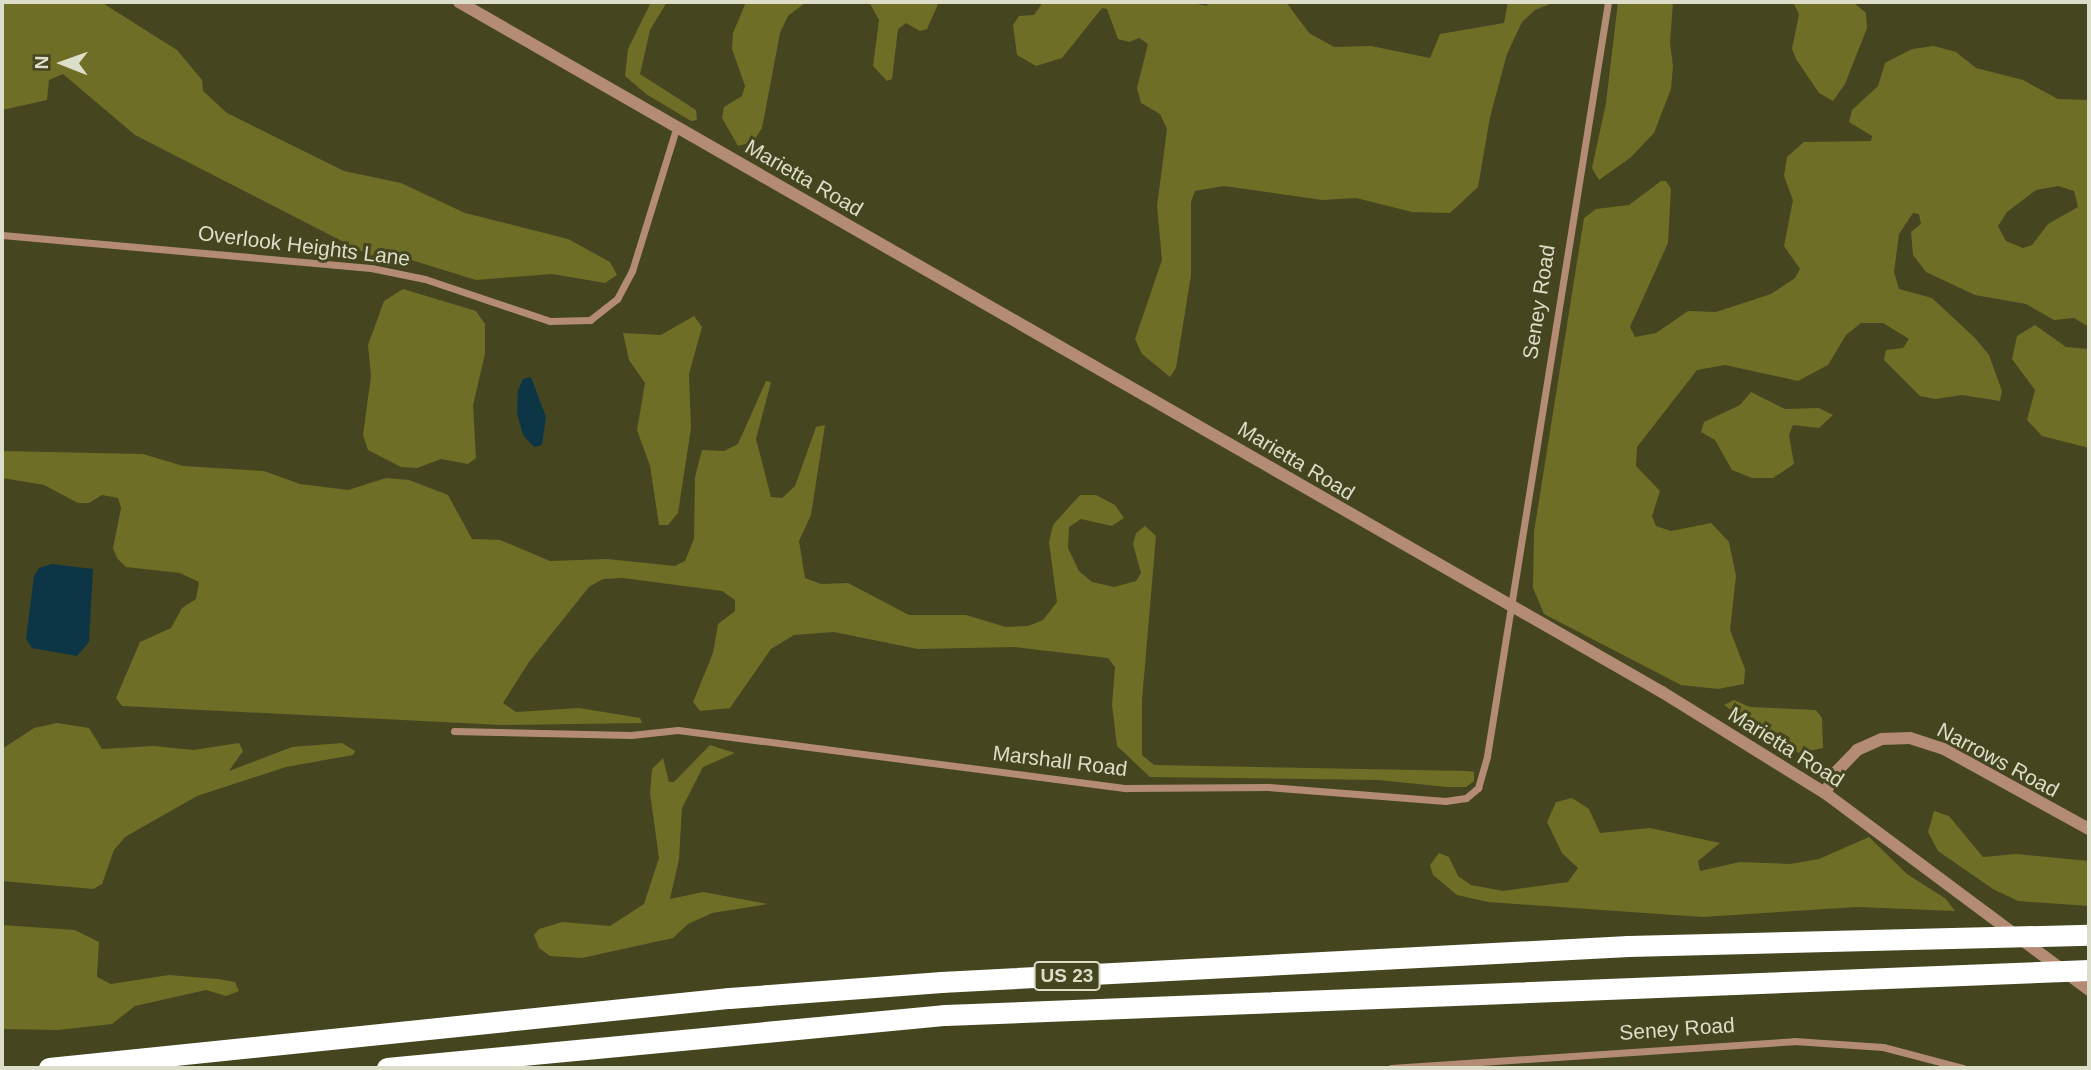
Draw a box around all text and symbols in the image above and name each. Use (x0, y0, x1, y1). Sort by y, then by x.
north arrow (28, 28, 98, 98)
text: N (31, 56, 52, 70)
street label: Marietta Road (741, 134, 867, 222)
street label: Overlook Heights Lane (196, 220, 412, 272)
street label: Seney Road (1518, 243, 1560, 361)
street label: Marietta Road (1233, 416, 1359, 506)
street label: Marietta Road (1723, 701, 1849, 793)
street label: Narrows Road (1933, 717, 2063, 803)
street label: Marshall Road (991, 740, 1129, 782)
road number: US 23 (1032, 960, 1102, 992)
street label: Seney Road (1618, 1012, 1736, 1046)

